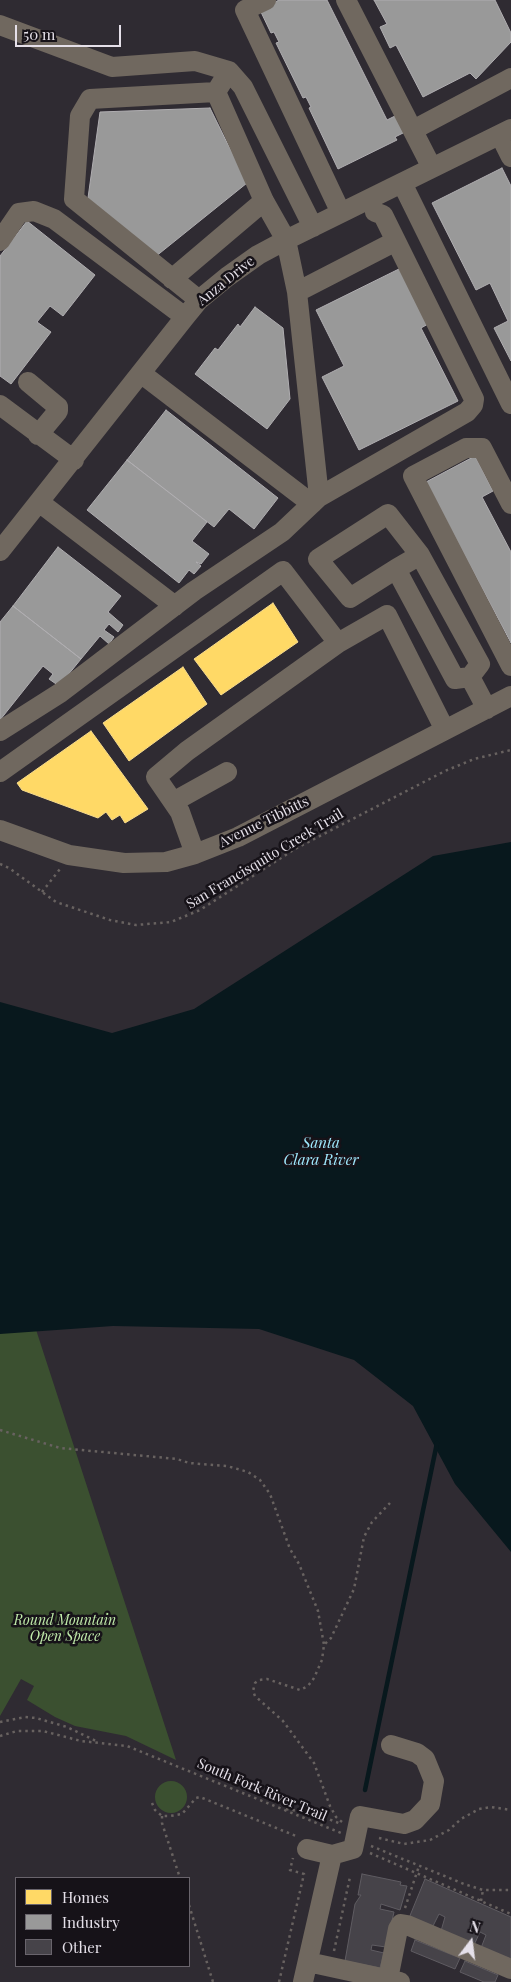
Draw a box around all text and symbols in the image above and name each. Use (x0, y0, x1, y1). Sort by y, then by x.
scale bar (18, 15, 124, 47)
text: 50 m (23, 24, 55, 44)
street label: Anza Drive (194, 253, 258, 309)
street label: Avenue Tibbitts (216, 793, 312, 851)
street label: San Francisquito Creek Trail (183, 805, 347, 913)
water label: Santa Clara River (283, 1134, 359, 1169)
park label: Round Mountain Open Space (14, 1613, 116, 1645)
street label: South Fork River Trail (195, 1755, 329, 1825)
legend (15, 1877, 190, 1967)
text: Homes (62, 1887, 109, 1907)
text: Industry (62, 1912, 120, 1932)
north arrow (446, 1917, 496, 1967)
text: N (468, 1917, 482, 1938)
text: Other (62, 1937, 102, 1957)

